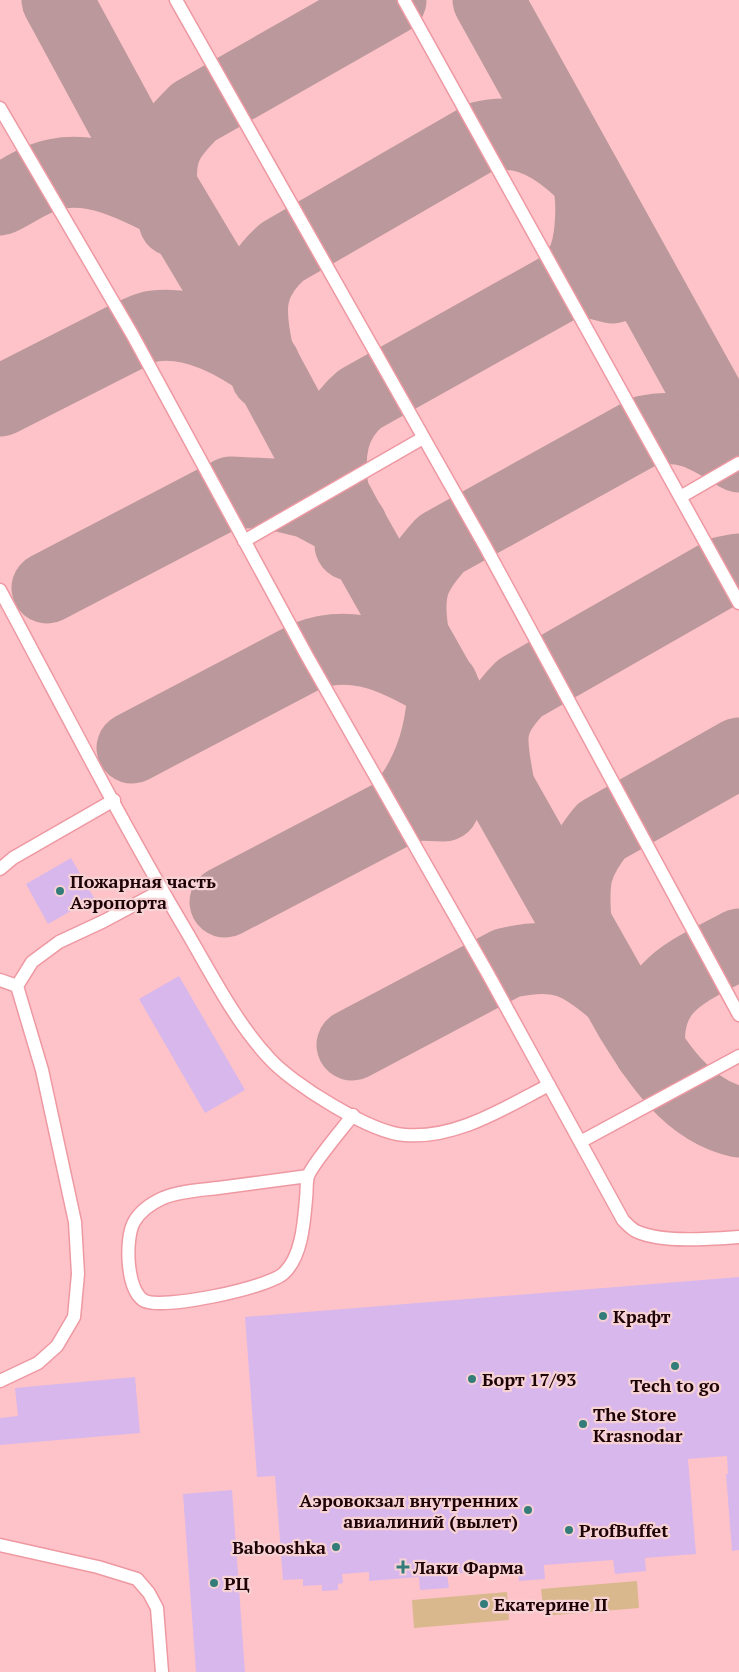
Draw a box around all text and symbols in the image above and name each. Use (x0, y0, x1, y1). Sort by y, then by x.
place label: Пожарная часть Аэропорта (70, 869, 216, 914)
marker: Пожарная часть Аэропорта (54, 885, 66, 897)
place label: Крафт (613, 1304, 671, 1328)
marker: Крафт (597, 1310, 609, 1322)
marker: Tech to go (669, 1360, 681, 1372)
place label: Борт 17/93 (482, 1367, 576, 1391)
marker: Борт 17/93 (466, 1373, 478, 1385)
place label: Tech to go (630, 1373, 720, 1397)
place label: The Store Krasnodar (593, 1402, 683, 1447)
marker: The Store Krasnodar (577, 1418, 589, 1430)
place label: Аэровокзал внутренних авиалиний (вылет) (299, 1488, 518, 1533)
marker: Аэровокзал внутренних авиалиний (вылет) (522, 1504, 534, 1516)
place label: ProfBuffet (579, 1518, 668, 1542)
marker: ProfBuffet (563, 1524, 575, 1536)
place label: Babooshka (232, 1535, 326, 1559)
marker: Babooshka (330, 1541, 342, 1553)
place label: Лаки Фарма (412, 1555, 524, 1579)
marker: Лаки Фарма (397, 1561, 409, 1573)
place label: РЦ (224, 1571, 250, 1595)
marker: РЦ (208, 1577, 220, 1589)
place label: Екатерине II (494, 1592, 608, 1616)
marker: Екатерине II (478, 1598, 490, 1610)

